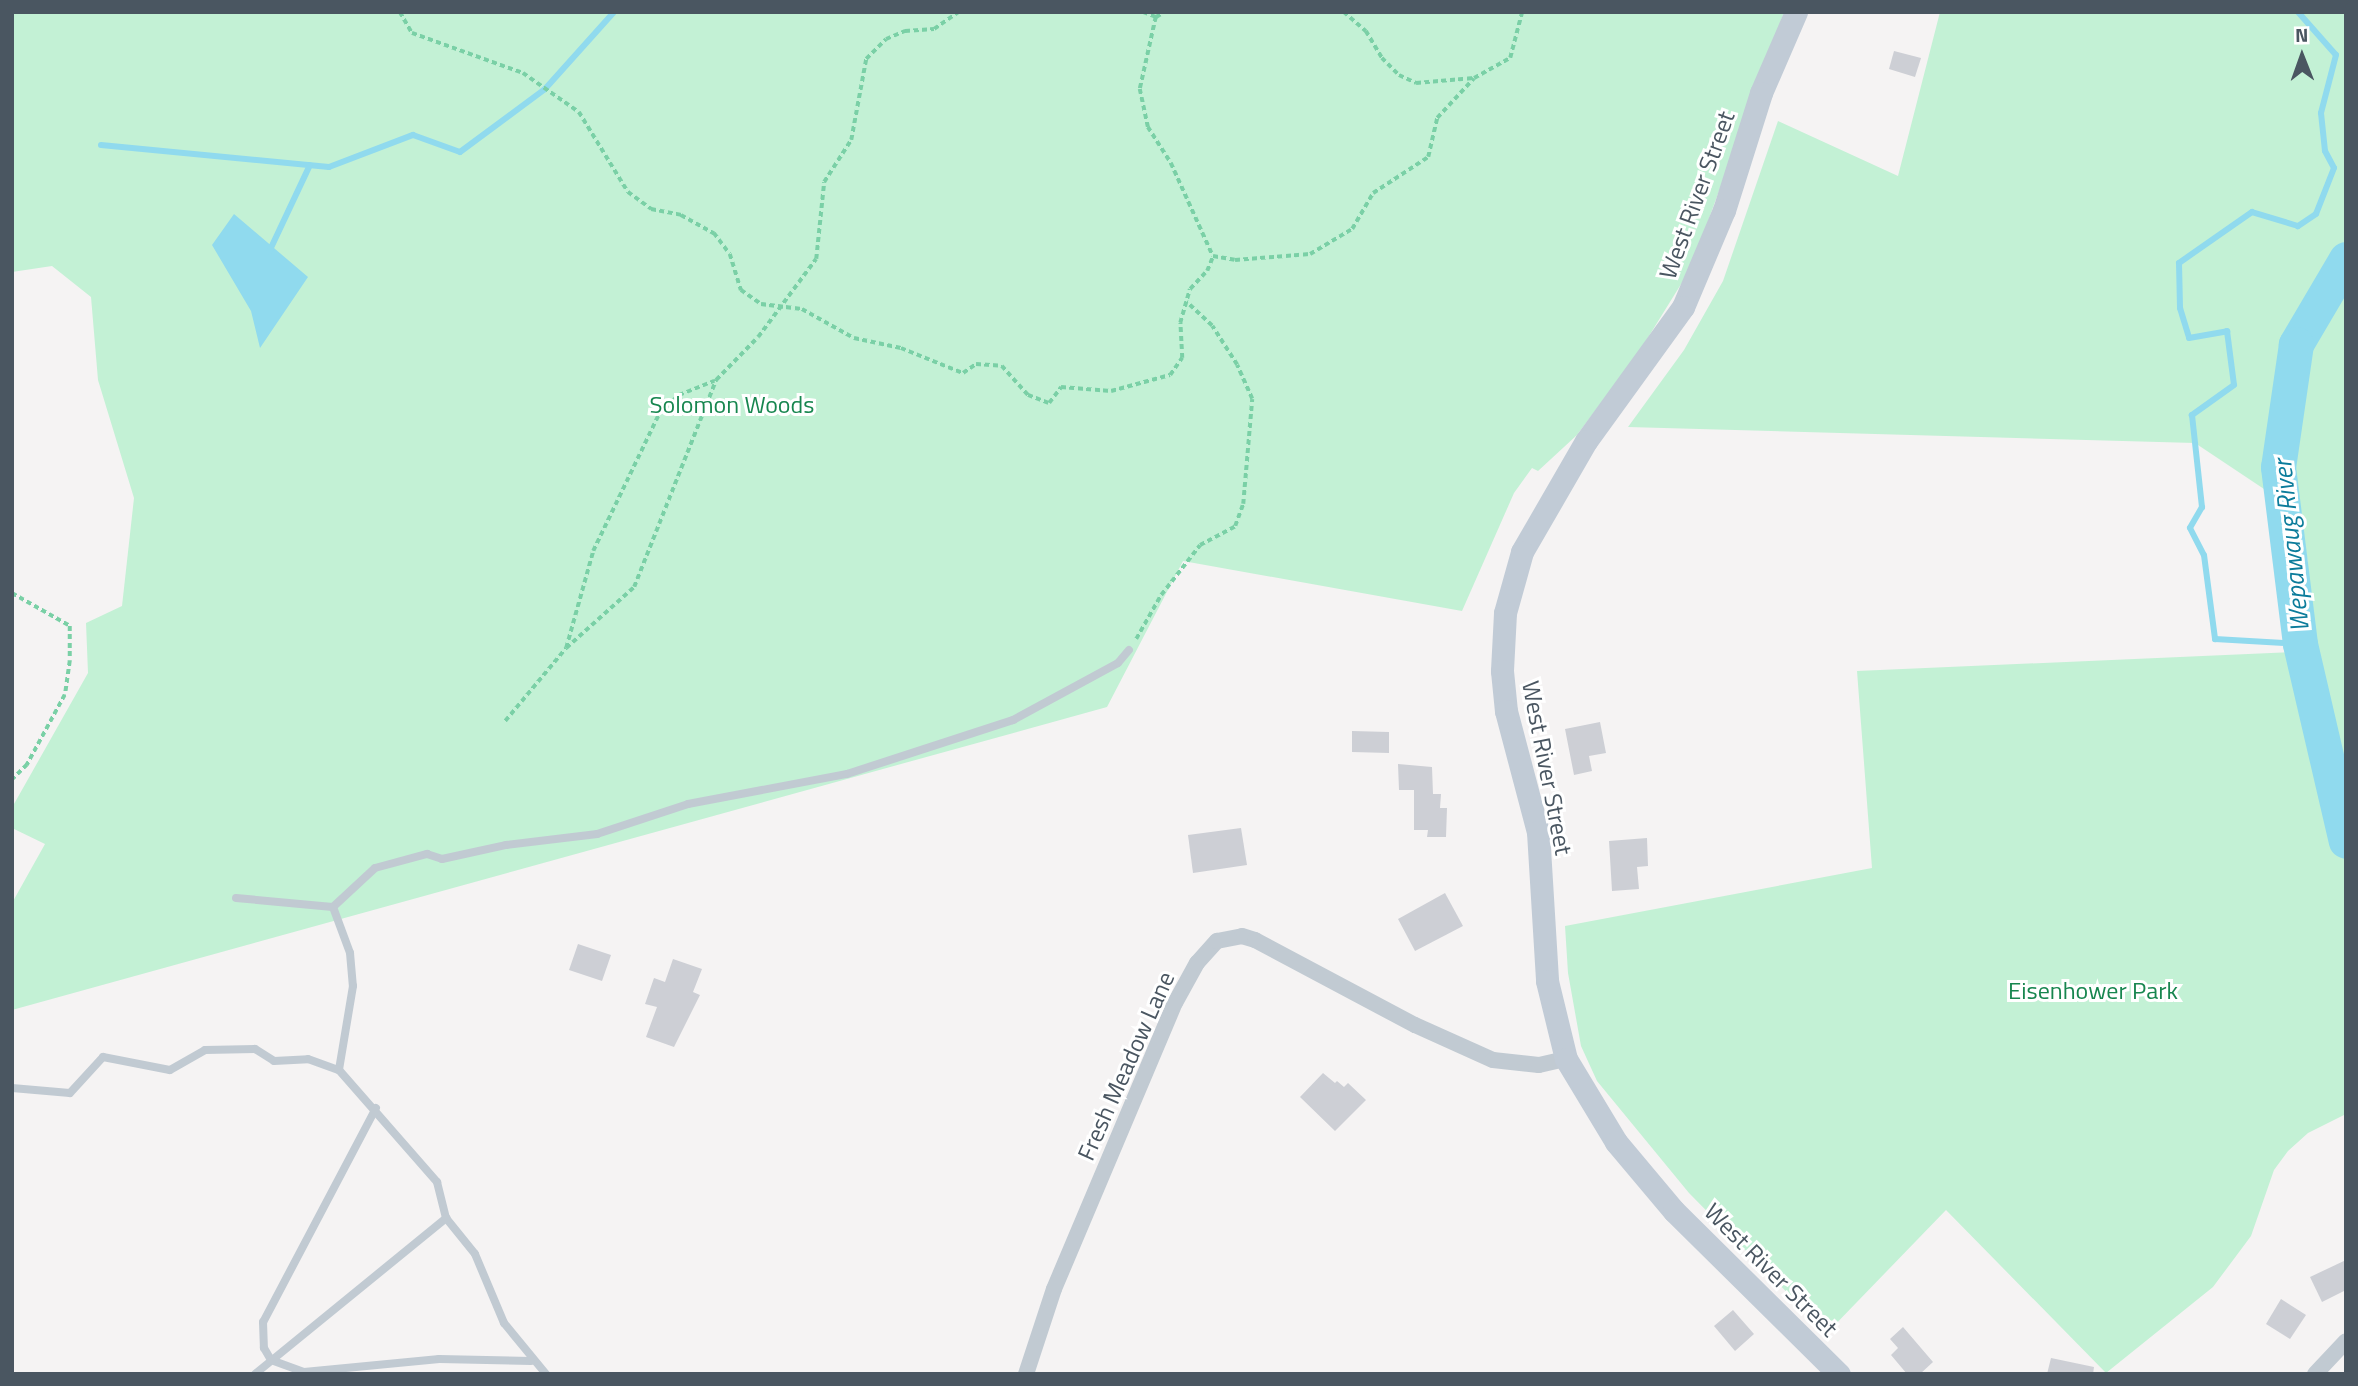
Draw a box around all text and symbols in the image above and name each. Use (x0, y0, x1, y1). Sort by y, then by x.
text: N (2295, 20, 2308, 49)
north arrow (2267, 21, 2337, 91)
street label: West River Street (1653, 107, 1741, 283)
park label: Solomon Woods (650, 391, 814, 419)
water label: Wepawaug River (2266, 458, 2316, 634)
street label: West River Street (1516, 679, 1578, 857)
street label: Fresh Meadow Lane (1072, 967, 1180, 1165)
park label: Eisenhower Park (2008, 977, 2178, 1005)
street label: West River Street (1698, 1197, 1844, 1343)

